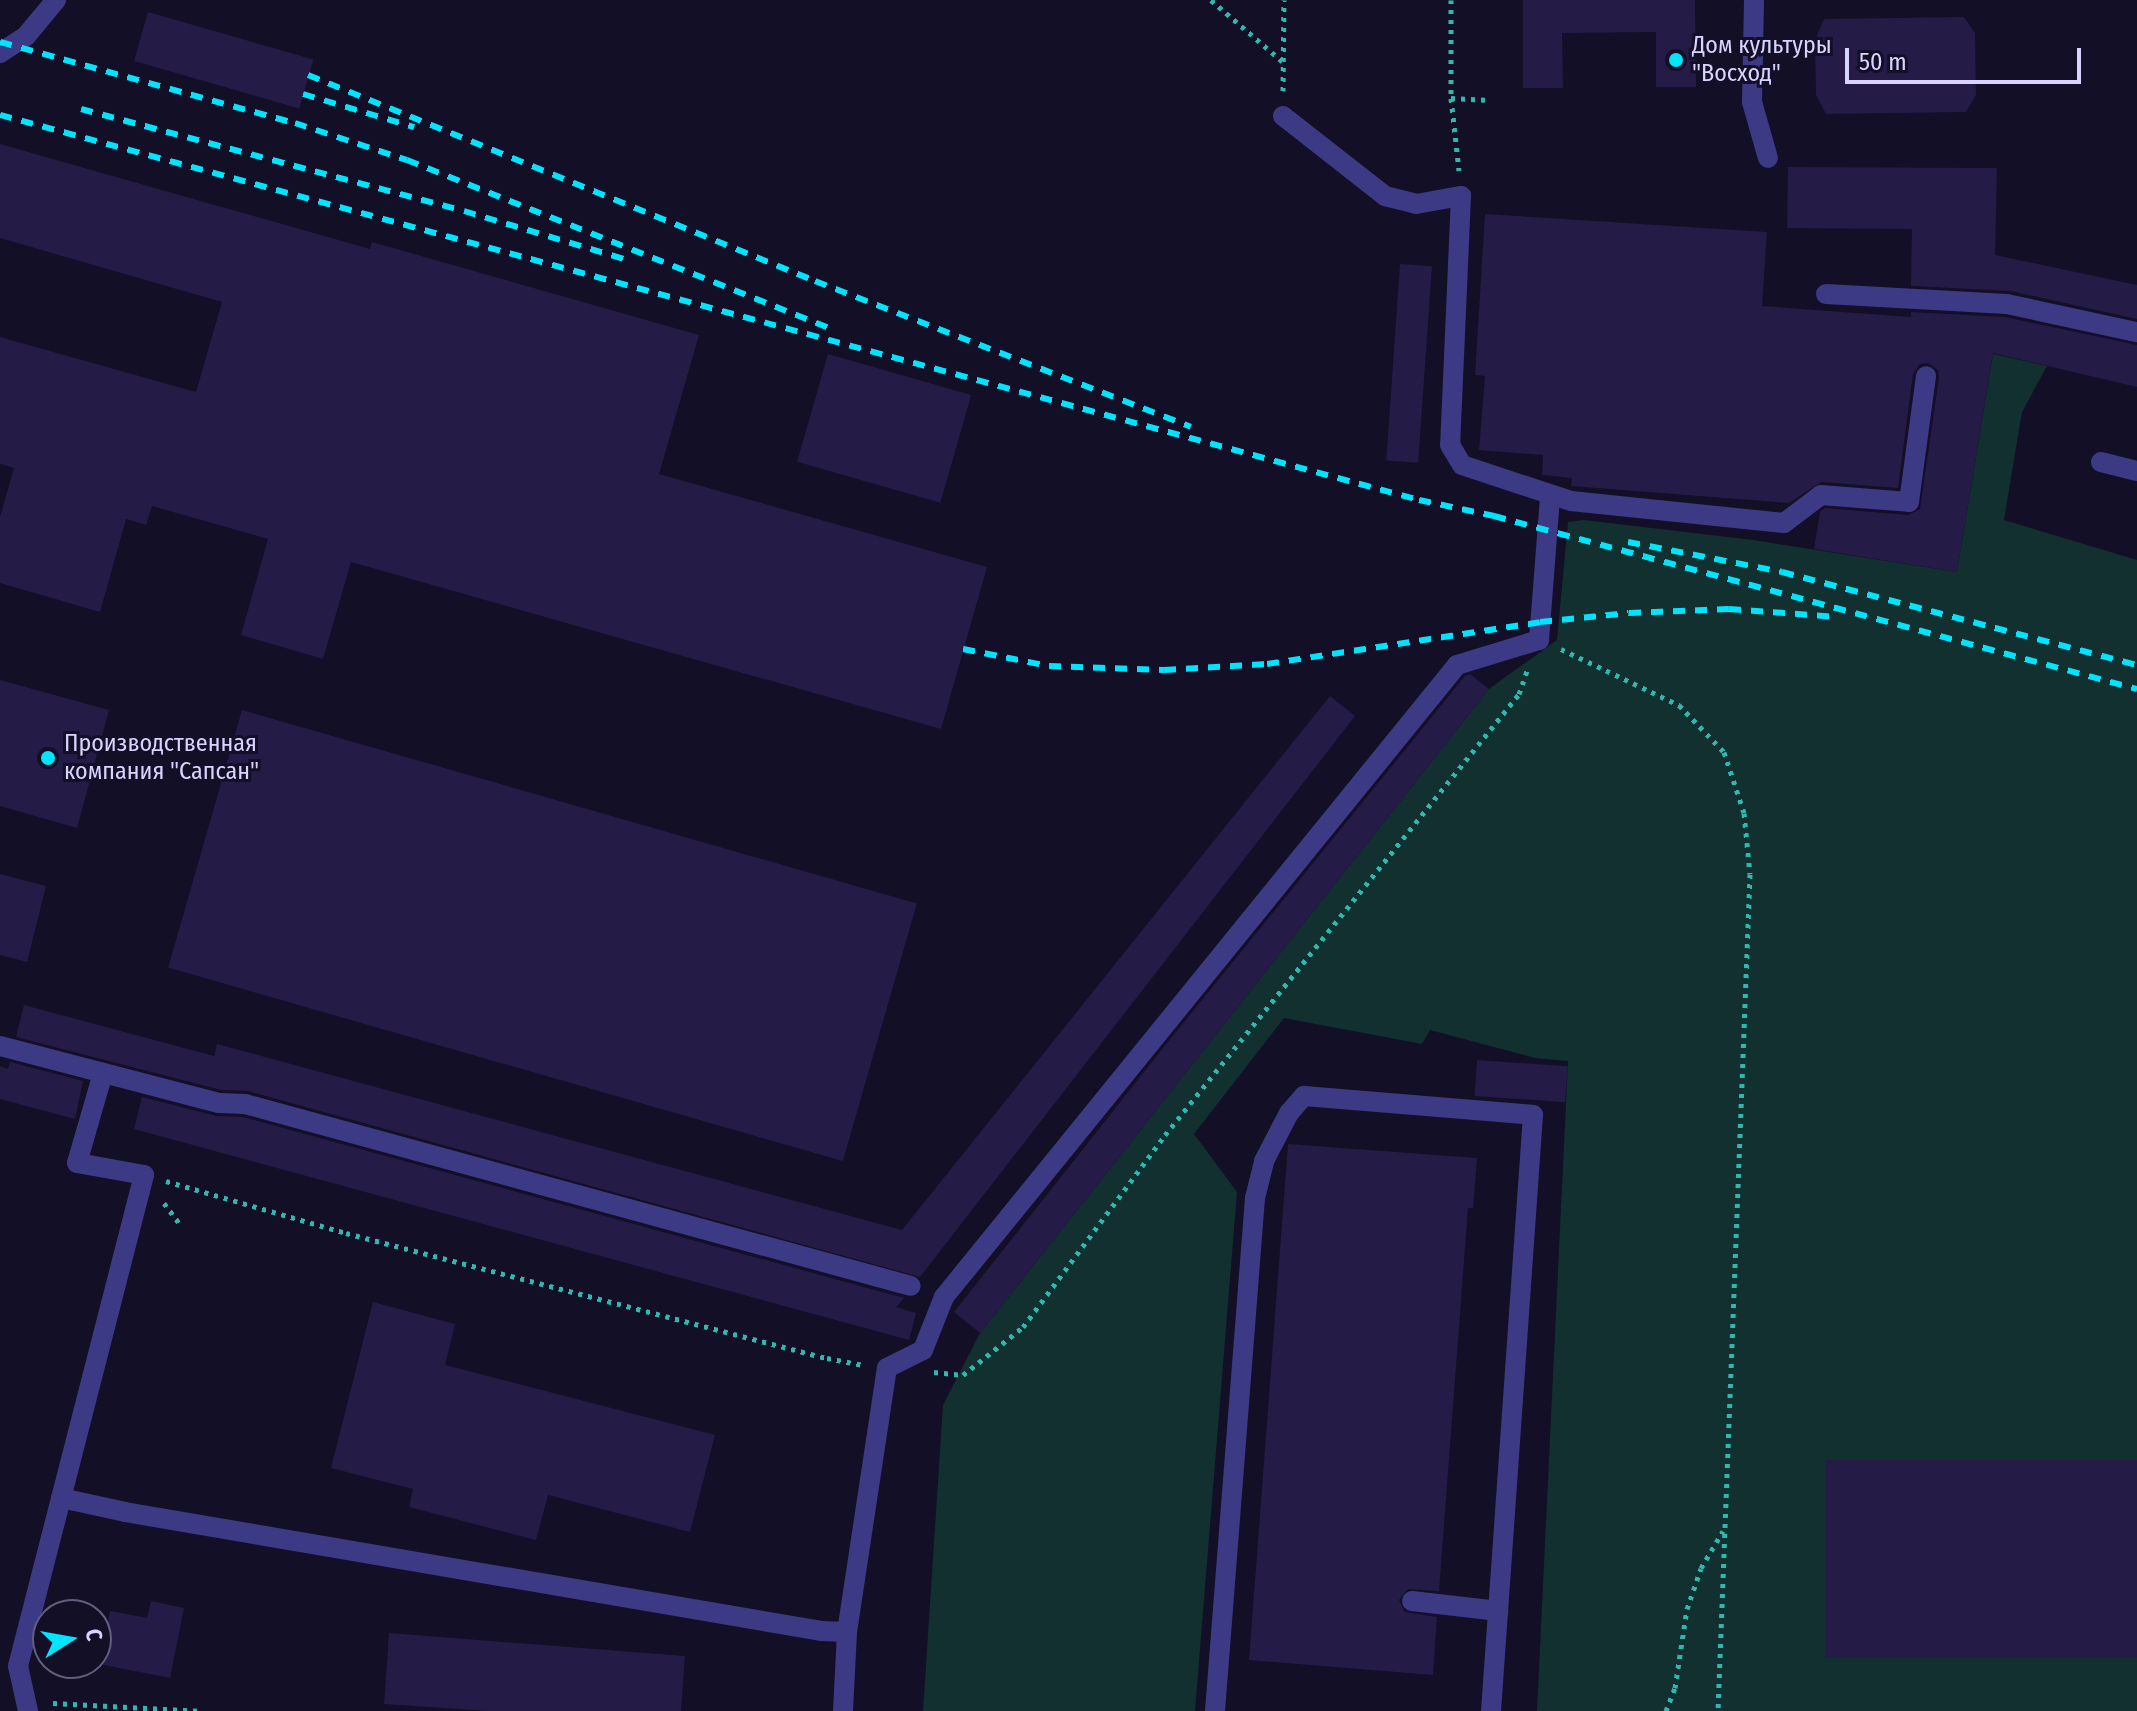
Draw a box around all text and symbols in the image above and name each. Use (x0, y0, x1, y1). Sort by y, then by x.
place label: Дом культуры "Восход" (1692, 32, 1832, 88)
scale bar (1849, 32, 2085, 82)
text: 50 m (1859, 48, 1907, 76)
marker: Дом культуры "Восход" (1667, 51, 1685, 69)
place label: Производственная компания "Сапсан" (64, 730, 259, 786)
marker: Производственная компания "Сапсан" (39, 749, 57, 767)
north arrow (32, 1599, 112, 1679)
text: С (80, 1626, 108, 1643)

